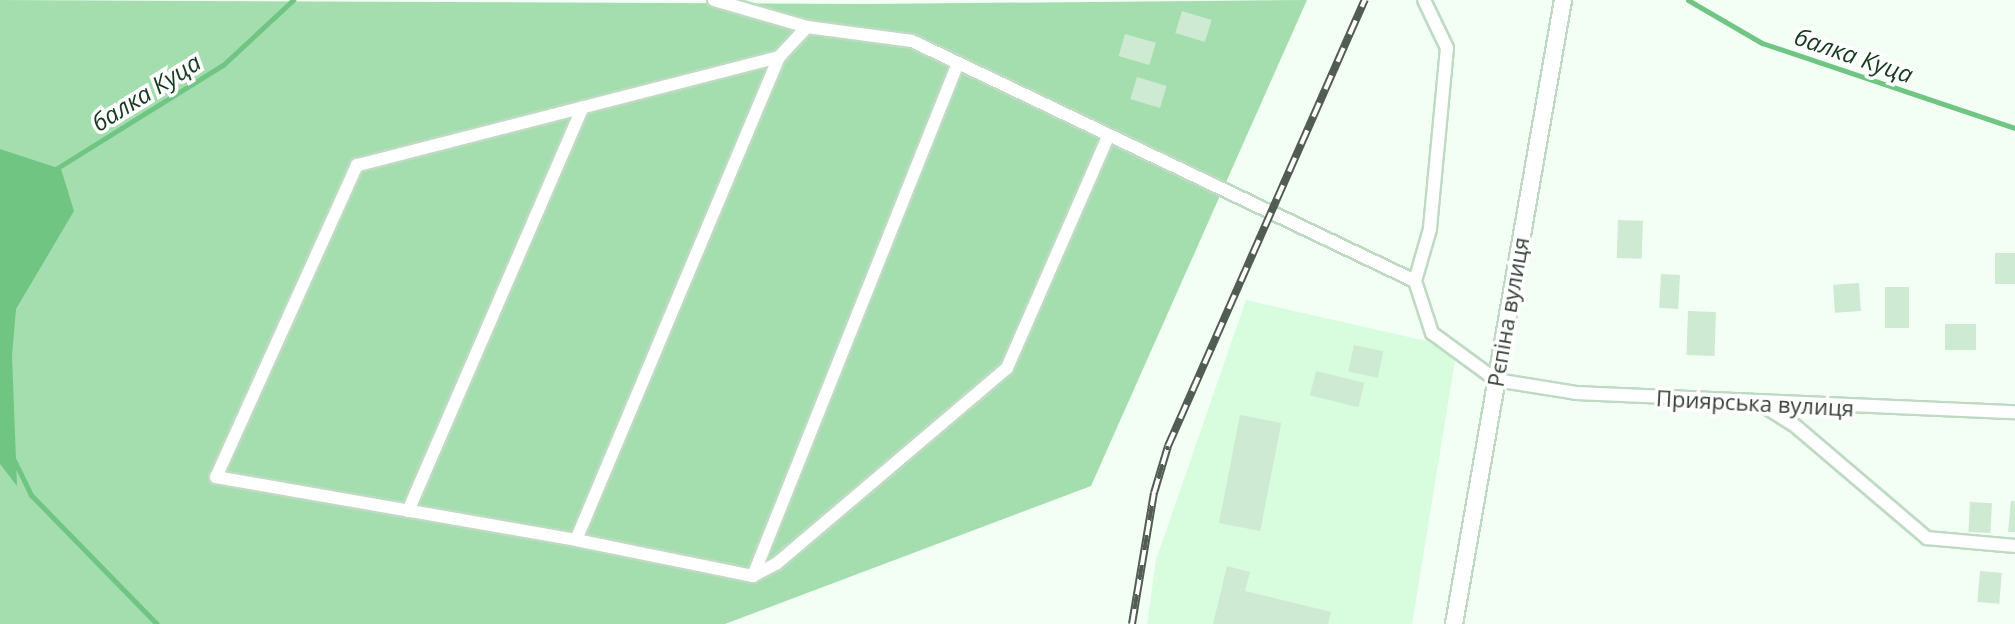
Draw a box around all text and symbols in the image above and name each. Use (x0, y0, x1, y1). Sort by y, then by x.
water label: балка Куца (1791, 21, 1917, 89)
water label: балка Куца (86, 47, 206, 137)
street label: Рєпіна вулиця (1482, 235, 1534, 389)
street label: Приярська вулиця (1655, 385, 1855, 421)

